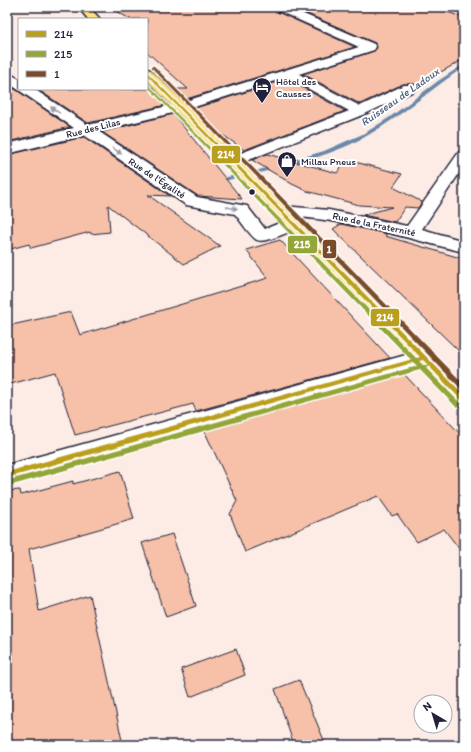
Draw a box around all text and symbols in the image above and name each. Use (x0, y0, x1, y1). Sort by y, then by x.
legend (18, 18, 148, 90)
text: 214 (54, 27, 73, 41)
text: 215 (54, 47, 72, 61)
water label: Ruisseau de Ladoux (358, 65, 442, 129)
text: 1 (54, 67, 60, 81)
place label: Hôtel des Causses (276, 75, 317, 100)
hotel icon: Hôtel des Causses (251, 76, 273, 104)
one-way arrow (50, 106, 60, 114)
street label: Rue des Lilas (65, 115, 122, 141)
line badge: 214 (211, 145, 241, 164)
one-way arrow (111, 148, 123, 155)
text: 214 (217, 148, 235, 161)
shop icon: Millau Pneus (276, 150, 298, 178)
street label: Rue de l'Égalité (126, 155, 188, 201)
place label: Millau Pneus (301, 155, 356, 168)
unlabelled marker (247, 187, 257, 197)
one-way arrow (226, 206, 238, 212)
street label: Rue de la Fraternité (331, 209, 417, 239)
line badge: 215 (287, 235, 318, 254)
text: 215 (294, 238, 311, 251)
line badge: 1 (322, 239, 337, 259)
text: 1 (326, 243, 332, 256)
line badge: 214 (370, 308, 400, 327)
text: 214 (376, 311, 394, 324)
north arrow (413, 694, 453, 734)
text: N (420, 699, 434, 714)

